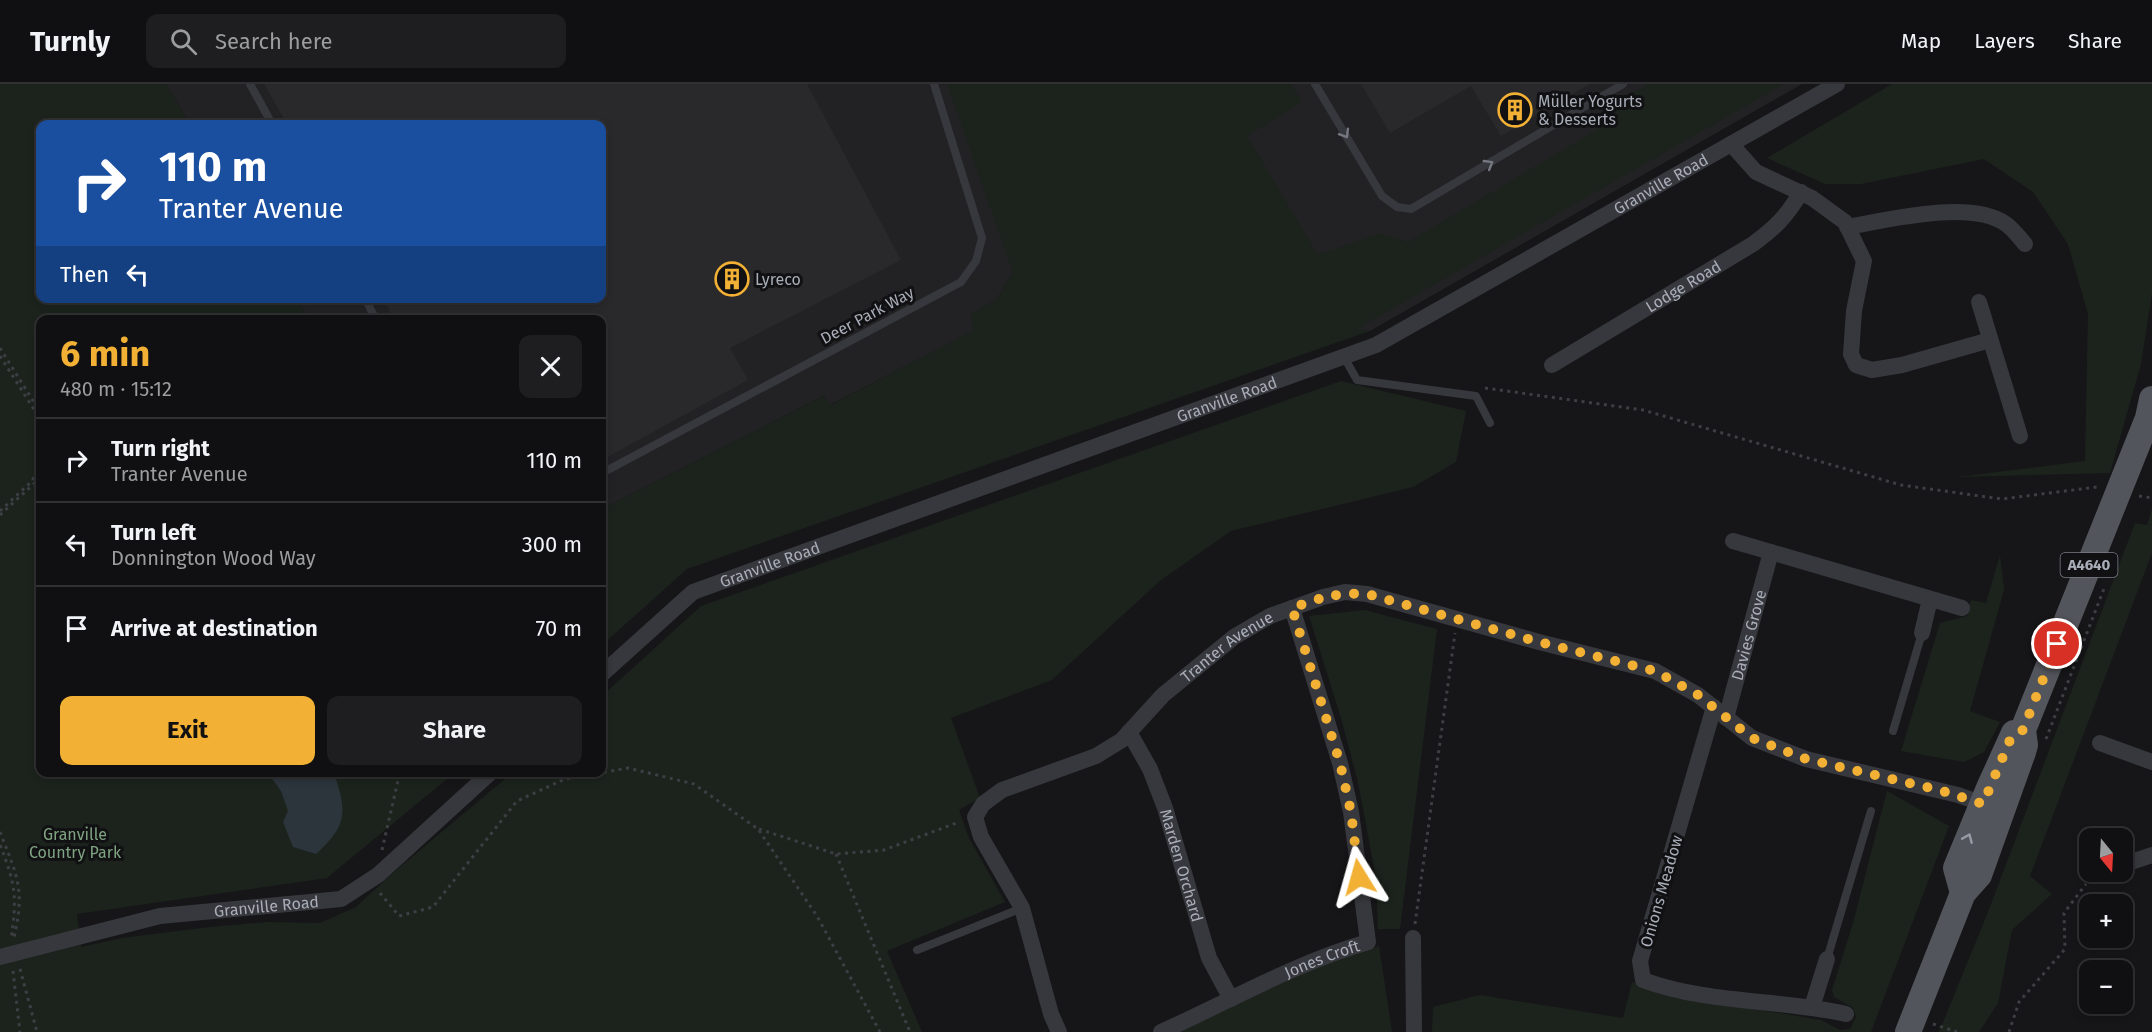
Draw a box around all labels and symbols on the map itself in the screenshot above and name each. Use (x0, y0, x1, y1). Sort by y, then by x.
building icon: Müller Yogurts & Desserts (1497, 92, 1533, 128)
place label: Müller Yogurts & Desserts (1538, 92, 1642, 129)
one-way arrow (1337, 128, 1349, 138)
street label: Granville Road (1610, 150, 1712, 218)
one-way arrow (1483, 160, 1493, 172)
street label: Lodge Road (1642, 257, 1724, 316)
building icon: Lyreco (714, 261, 750, 297)
place label: Lyreco (755, 270, 801, 289)
street label: Deer Park Way (817, 283, 917, 348)
street label: Granville Road (1174, 373, 1280, 426)
street label: Granville Road (717, 538, 823, 592)
road number: A4640 (2060, 553, 2118, 577)
street label: Davies Grove (1728, 588, 1770, 683)
street label: Tranter Avenue (1177, 607, 1276, 687)
pin (2031, 618, 2082, 669)
street label: Marden Orchard (1156, 807, 1207, 924)
park label: Granville Country Park (29, 825, 122, 862)
north arrow (2079, 828, 2133, 882)
street label: Onions Meadow (1636, 833, 1687, 949)
one-way arrow (1961, 833, 1973, 844)
position arrow (1327, 845, 1391, 909)
street label: Granville Road (213, 892, 320, 921)
street label: Jones Croft (1282, 936, 1362, 982)

